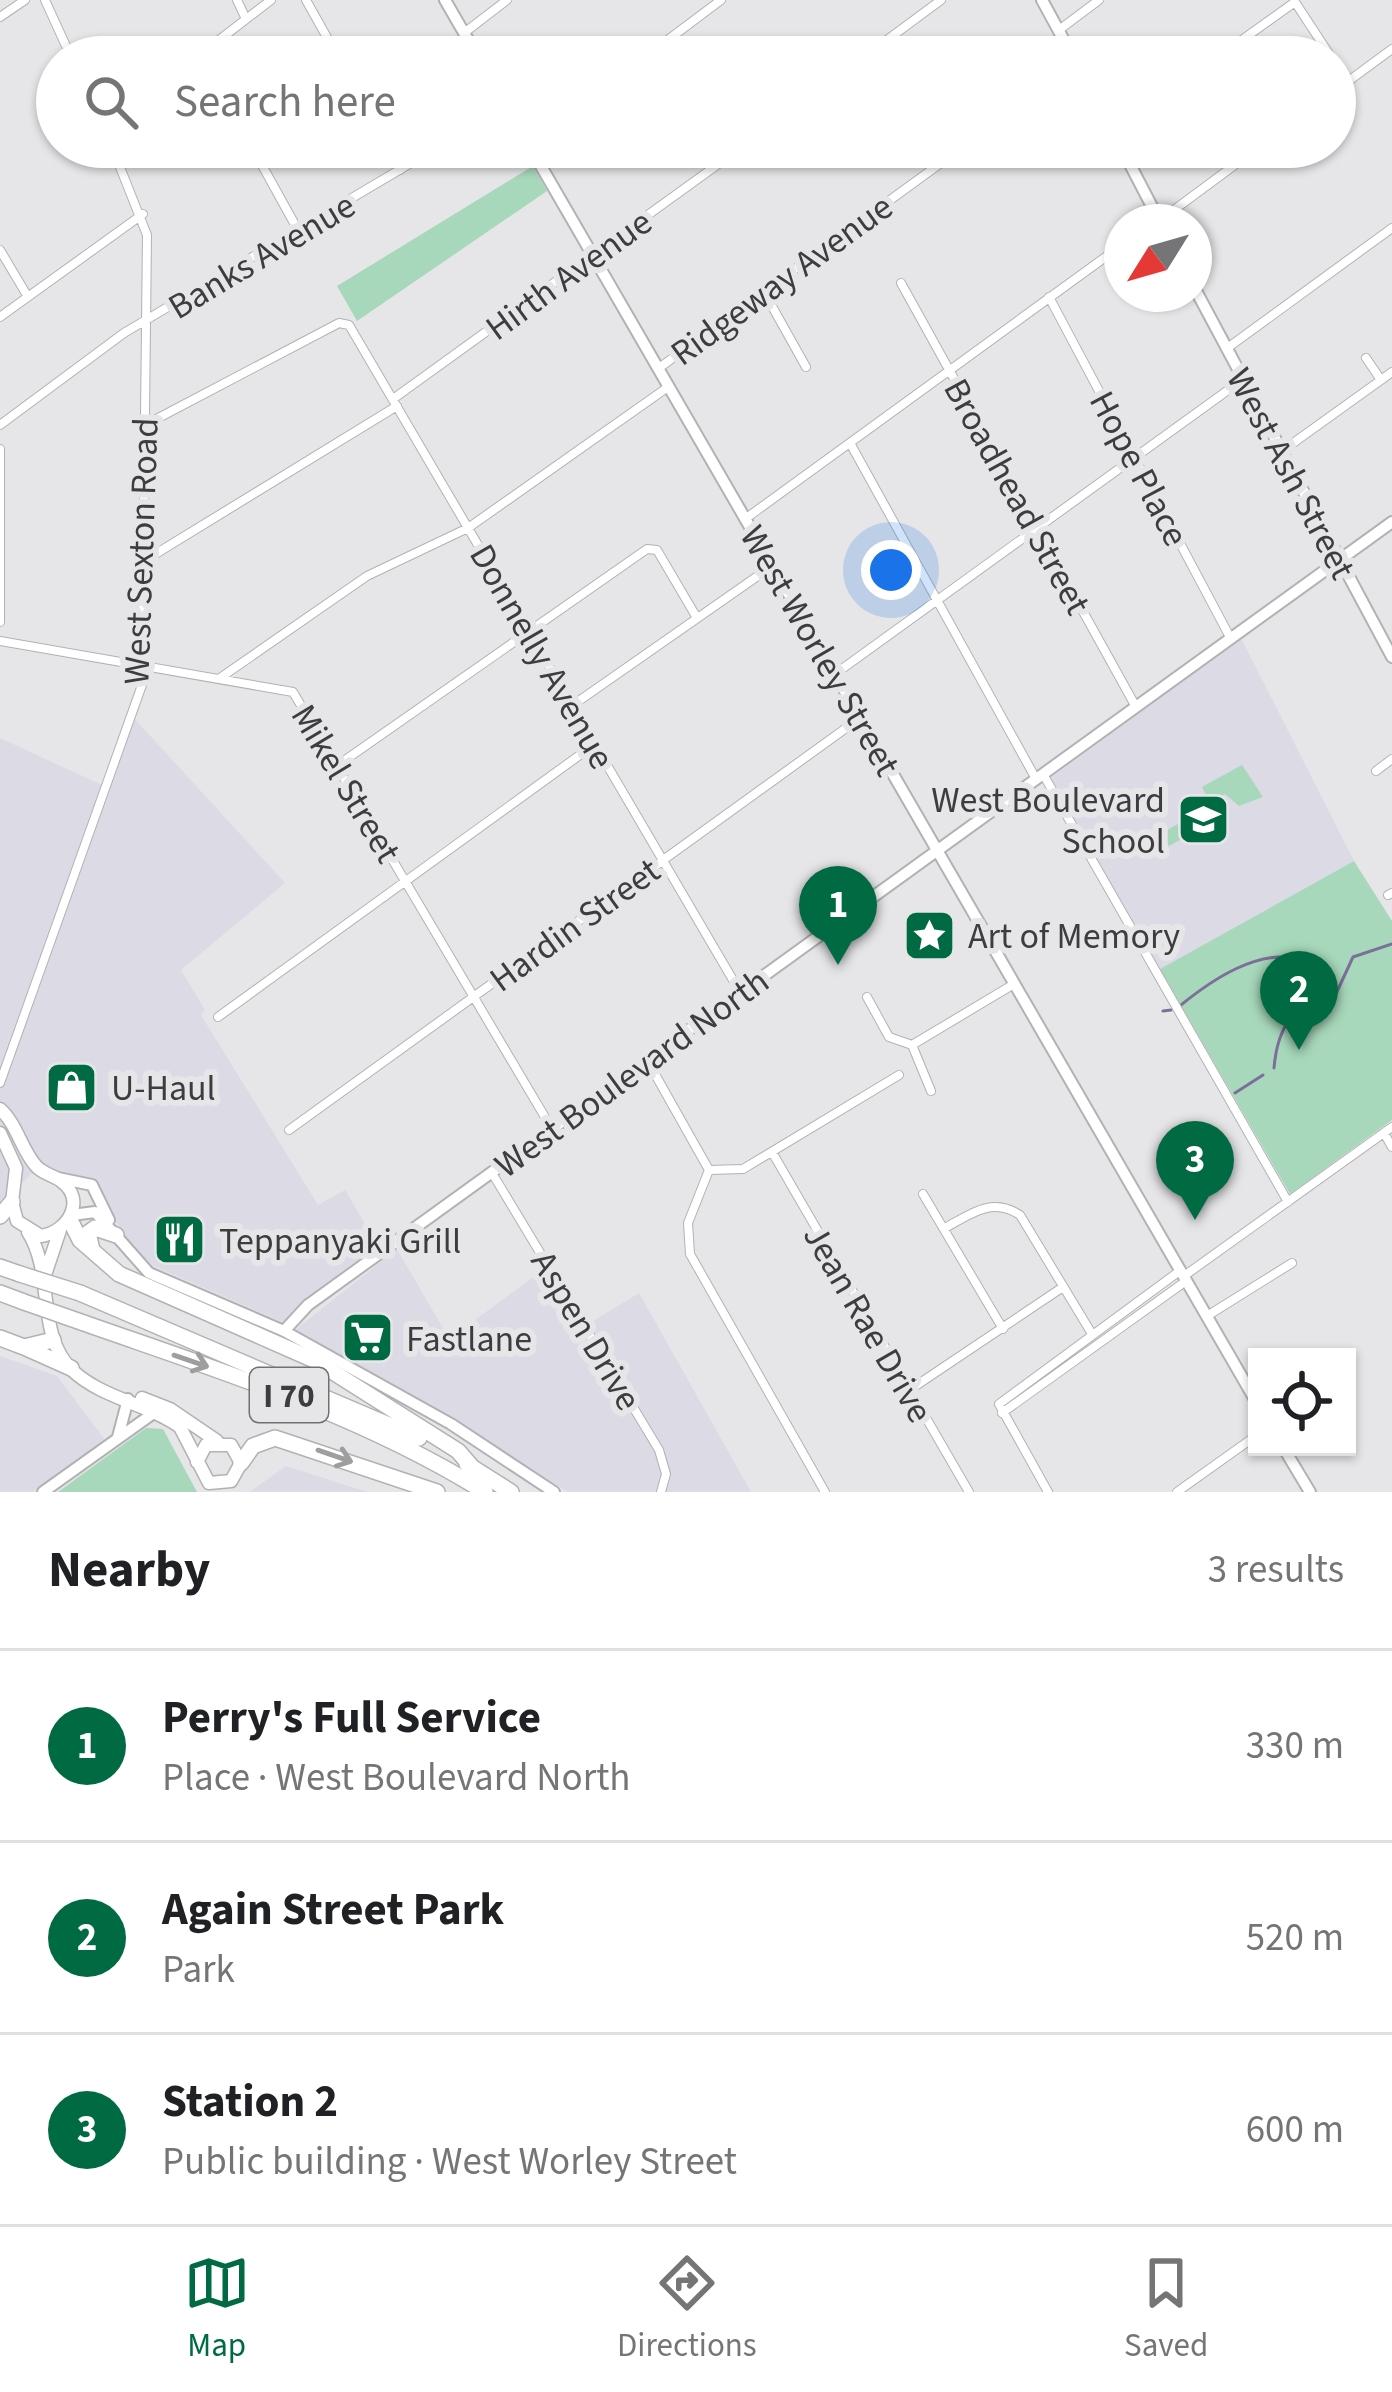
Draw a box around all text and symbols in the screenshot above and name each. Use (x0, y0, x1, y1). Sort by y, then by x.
search box (36, 36, 1356, 168)
icon: search (78, 69, 144, 135)
text: Search here (174, 70, 396, 134)
street label: Banks Avenue (159, 180, 365, 332)
street label: Ridgeway Avenue (660, 182, 904, 378)
street label: Hirth Avenue (475, 197, 663, 353)
north arrow (1104, 204, 1212, 312)
street label: West Ash Street (1214, 359, 1368, 588)
street label: Broadhead Street (931, 369, 1103, 624)
street label: Hope Place (1076, 382, 1201, 555)
street label: West Sexton Road (111, 417, 172, 685)
street label: West Worley Street (727, 516, 912, 785)
street label: Donnelly Avenue (457, 535, 627, 779)
your location (861, 540, 921, 600)
street label: Mikel Street (278, 695, 413, 873)
place label: West Boulevard School (931, 775, 1165, 867)
school or university icon: West Boulevard School (1176, 792, 1232, 848)
street label: Hardin Street (479, 846, 671, 1005)
pin: 1 (799, 866, 877, 965)
place icon: Art of Memory (901, 907, 957, 963)
place label: Art of Memory (968, 911, 1180, 962)
pin: 2 (1260, 951, 1338, 1050)
street label: West Boulevard North (484, 956, 780, 1190)
shop icon: U-Haul (44, 1059, 100, 1115)
place label: U-Haul (111, 1063, 216, 1114)
pin: 3 (1156, 1121, 1234, 1220)
restaurant icon: Teppanyaki Grill (152, 1212, 208, 1268)
street label: Jean Rae Drive (790, 1215, 945, 1432)
place label: Teppanyaki Grill (219, 1216, 461, 1267)
street label: Aspen Drive (518, 1241, 653, 1420)
supermarket icon: Fastlane (339, 1310, 395, 1366)
place label: Fastlane (406, 1314, 532, 1365)
map controls (1248, 1348, 1356, 1456)
button: locate (1248, 1348, 1356, 1456)
one-way arrow (172, 1352, 209, 1373)
road number: I 70 (250, 1368, 328, 1422)
one-way arrow (315, 1447, 353, 1469)
text: Nearby (48, 1534, 210, 1606)
text: 3 results (1208, 1542, 1344, 1598)
text: Perry's Full Service (162, 1686, 541, 1750)
text: 1 (77, 1718, 97, 1774)
text: 330 m (1246, 1718, 1344, 1774)
text: Place · West Boulevard North (162, 1750, 631, 1806)
text: Again Street Park (162, 1878, 504, 1942)
text: 2 (77, 1910, 97, 1966)
text: 520 m (1246, 1910, 1344, 1966)
text: Park (162, 1942, 235, 1998)
text: Station 2 (162, 2070, 338, 2134)
text: 3 (77, 2102, 97, 2158)
text: 600 m (1246, 2102, 1344, 2158)
text: Public building · West Worley Street (162, 2134, 737, 2190)
tab: Map (184, 2250, 250, 2369)
tab: Directions (617, 2250, 757, 2369)
tab: Saved (1124, 2250, 1208, 2369)

